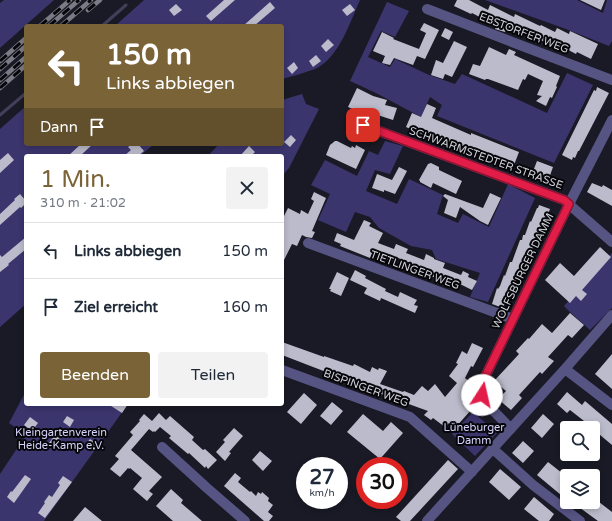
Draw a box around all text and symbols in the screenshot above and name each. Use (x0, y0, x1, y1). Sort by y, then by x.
street label: EBSTORFER WEG (477, 10, 571, 56)
text: 150 m (106, 38, 192, 72)
icon: left (40, 40, 92, 92)
text: Links abbiegen (106, 72, 235, 94)
pin (346, 108, 380, 142)
icon: arrive (352, 114, 374, 136)
icon: arrive (86, 116, 108, 138)
text: Dann (40, 118, 78, 136)
street label: SCHWARMSTEDTER STRASSE (407, 124, 565, 192)
text: 1 Min. (40, 165, 111, 194)
button: close (226, 167, 268, 209)
text: 310 m · 21:02 (40, 195, 126, 211)
street label: WOLFSBURGER DAMM (489, 211, 557, 331)
icon: left (40, 240, 62, 262)
text: Links abbiegen (74, 242, 181, 260)
text: 150 m (222, 242, 268, 260)
street label: TIETLINGER WEG (368, 248, 462, 292)
icon: arrive (40, 296, 62, 318)
text: Ziel erreicht (74, 298, 158, 316)
text: 160 m (222, 298, 268, 316)
button: Beenden (40, 352, 150, 398)
button: Teilen (158, 352, 268, 398)
street label: BISPINGER WEG (322, 367, 410, 409)
position arrow (461, 374, 503, 416)
park label: Lüneburger Damm (443, 421, 505, 447)
map controls (560, 421, 600, 509)
button: search (560, 421, 600, 461)
park label: Kleingartenverein Heide-Kamp e.V. (15, 426, 107, 452)
speed limit sign: 30 (356, 457, 408, 509)
text: 27 (309, 466, 335, 490)
button: layers (560, 469, 600, 509)
text: km/h (309, 487, 335, 499)

